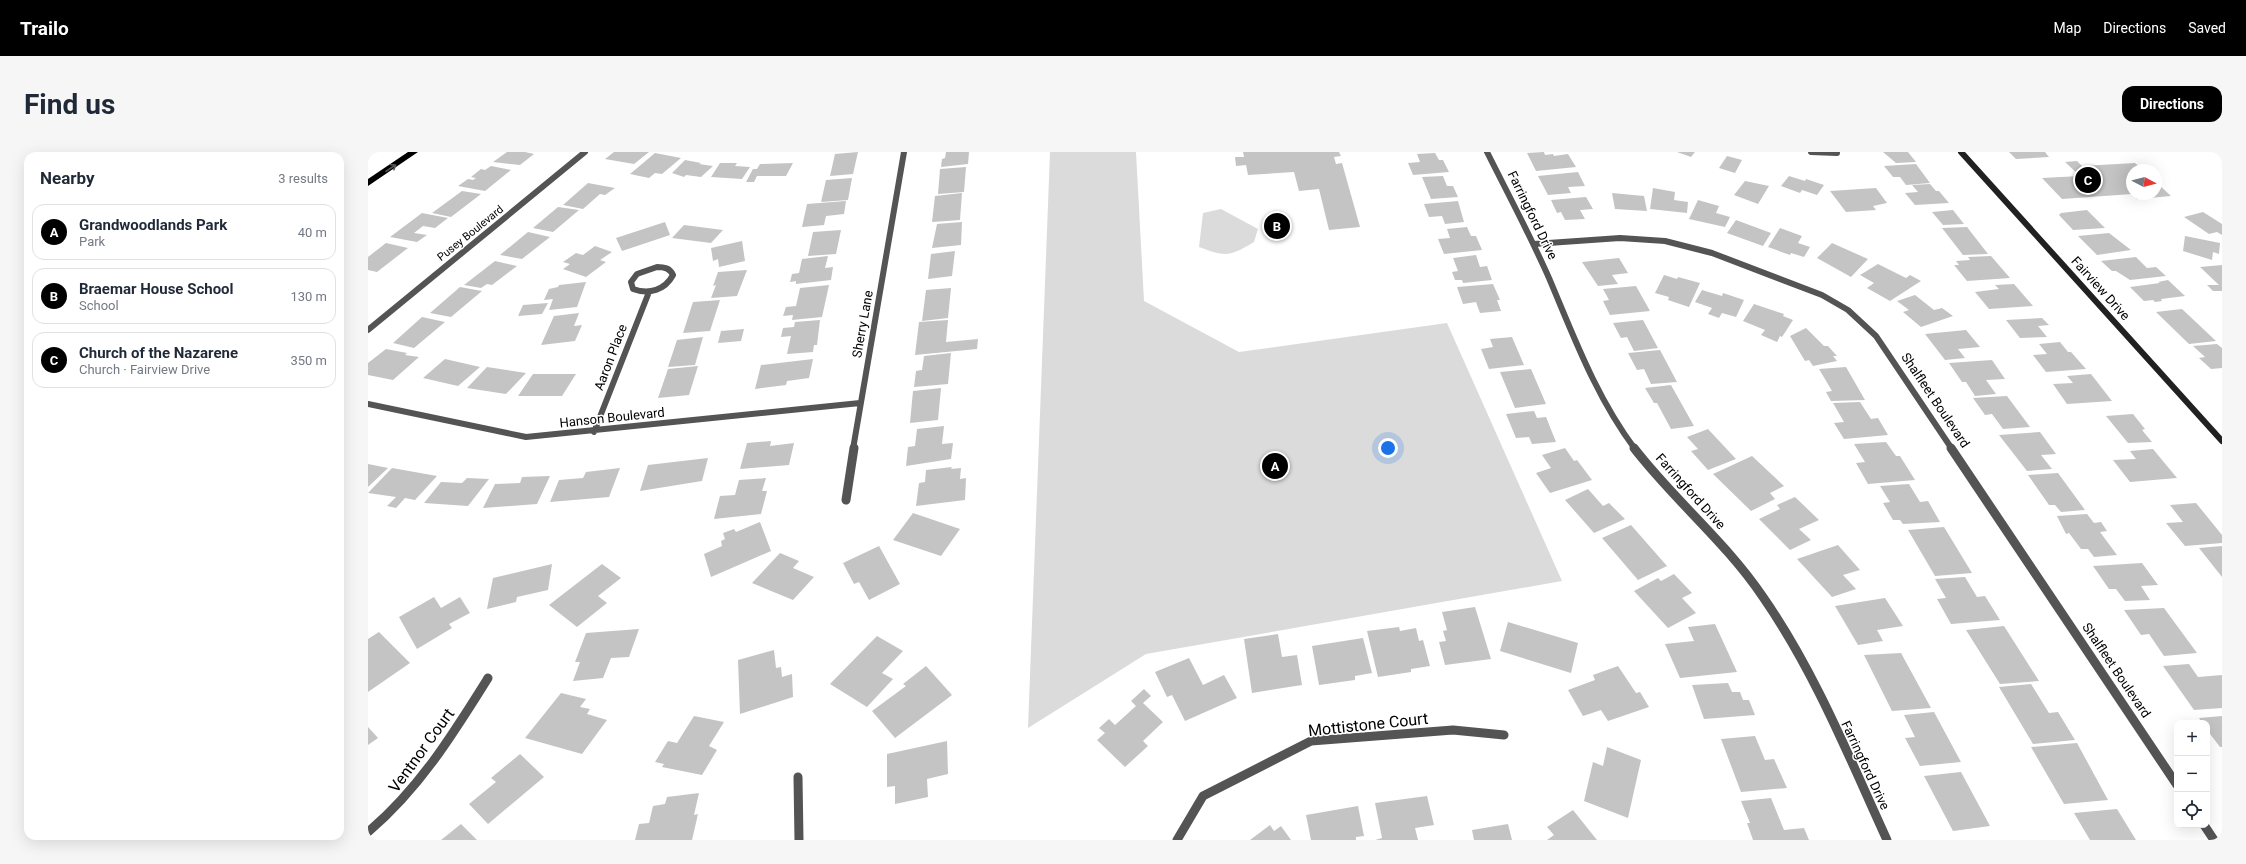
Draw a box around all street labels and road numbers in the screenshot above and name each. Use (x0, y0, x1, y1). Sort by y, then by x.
street label: Farringford Drive (1505, 169, 1560, 262)
street label: Pusey Boulevard (435, 203, 506, 264)
street label: Fairview Drive (2068, 253, 2133, 323)
street label: Sherry Lane (849, 289, 876, 359)
street label: Aaron Place (591, 322, 630, 392)
street label: Shalfleet Boulevard (1898, 350, 1973, 451)
street label: Hanson Boulevard (559, 405, 665, 430)
street label: Farringford Drive (1653, 450, 1729, 532)
street label: Shalfleet Boulevard (2079, 620, 2154, 721)
street label: Ventnor Court (385, 705, 458, 796)
street label: Mottistone Court (1307, 709, 1429, 740)
street label: Farringford Drive (1838, 718, 1893, 812)

